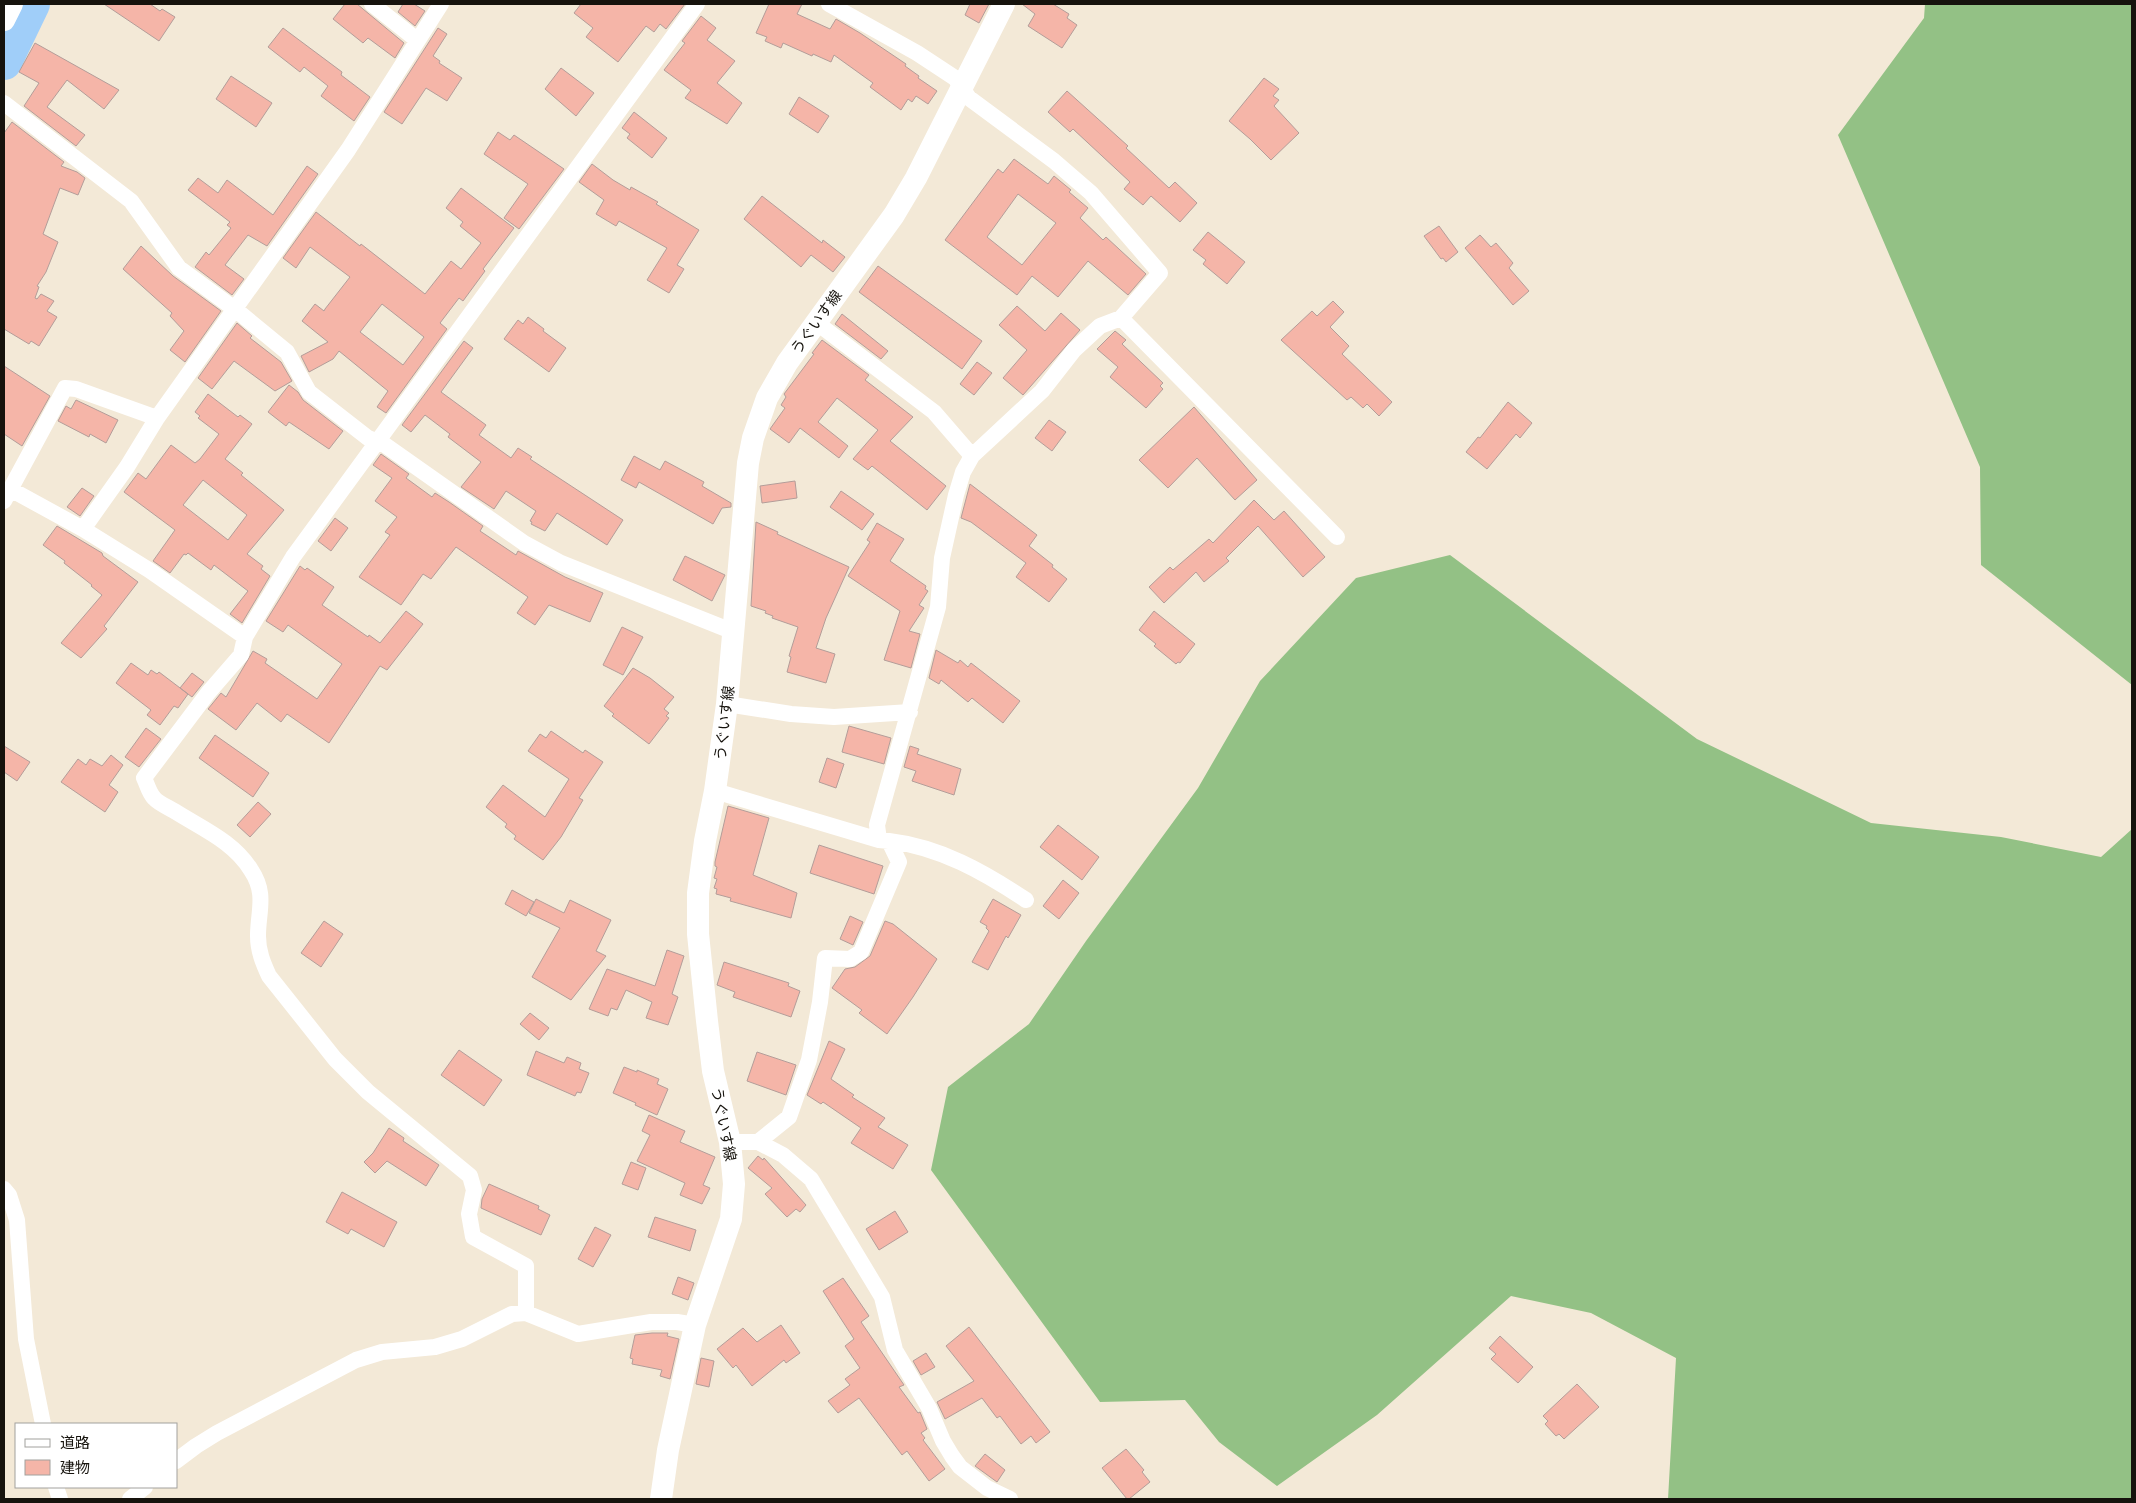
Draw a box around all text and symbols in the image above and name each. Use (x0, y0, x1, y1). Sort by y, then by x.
street label: うぐいす線 (786, 286, 846, 358)
street label: うぐいす線 (710, 685, 738, 761)
street label: うぐいす線 (708, 1085, 740, 1163)
legend (15, 1423, 178, 1488)
text: 道路 (60, 1433, 90, 1452)
text: 建物 (60, 1458, 90, 1477)

